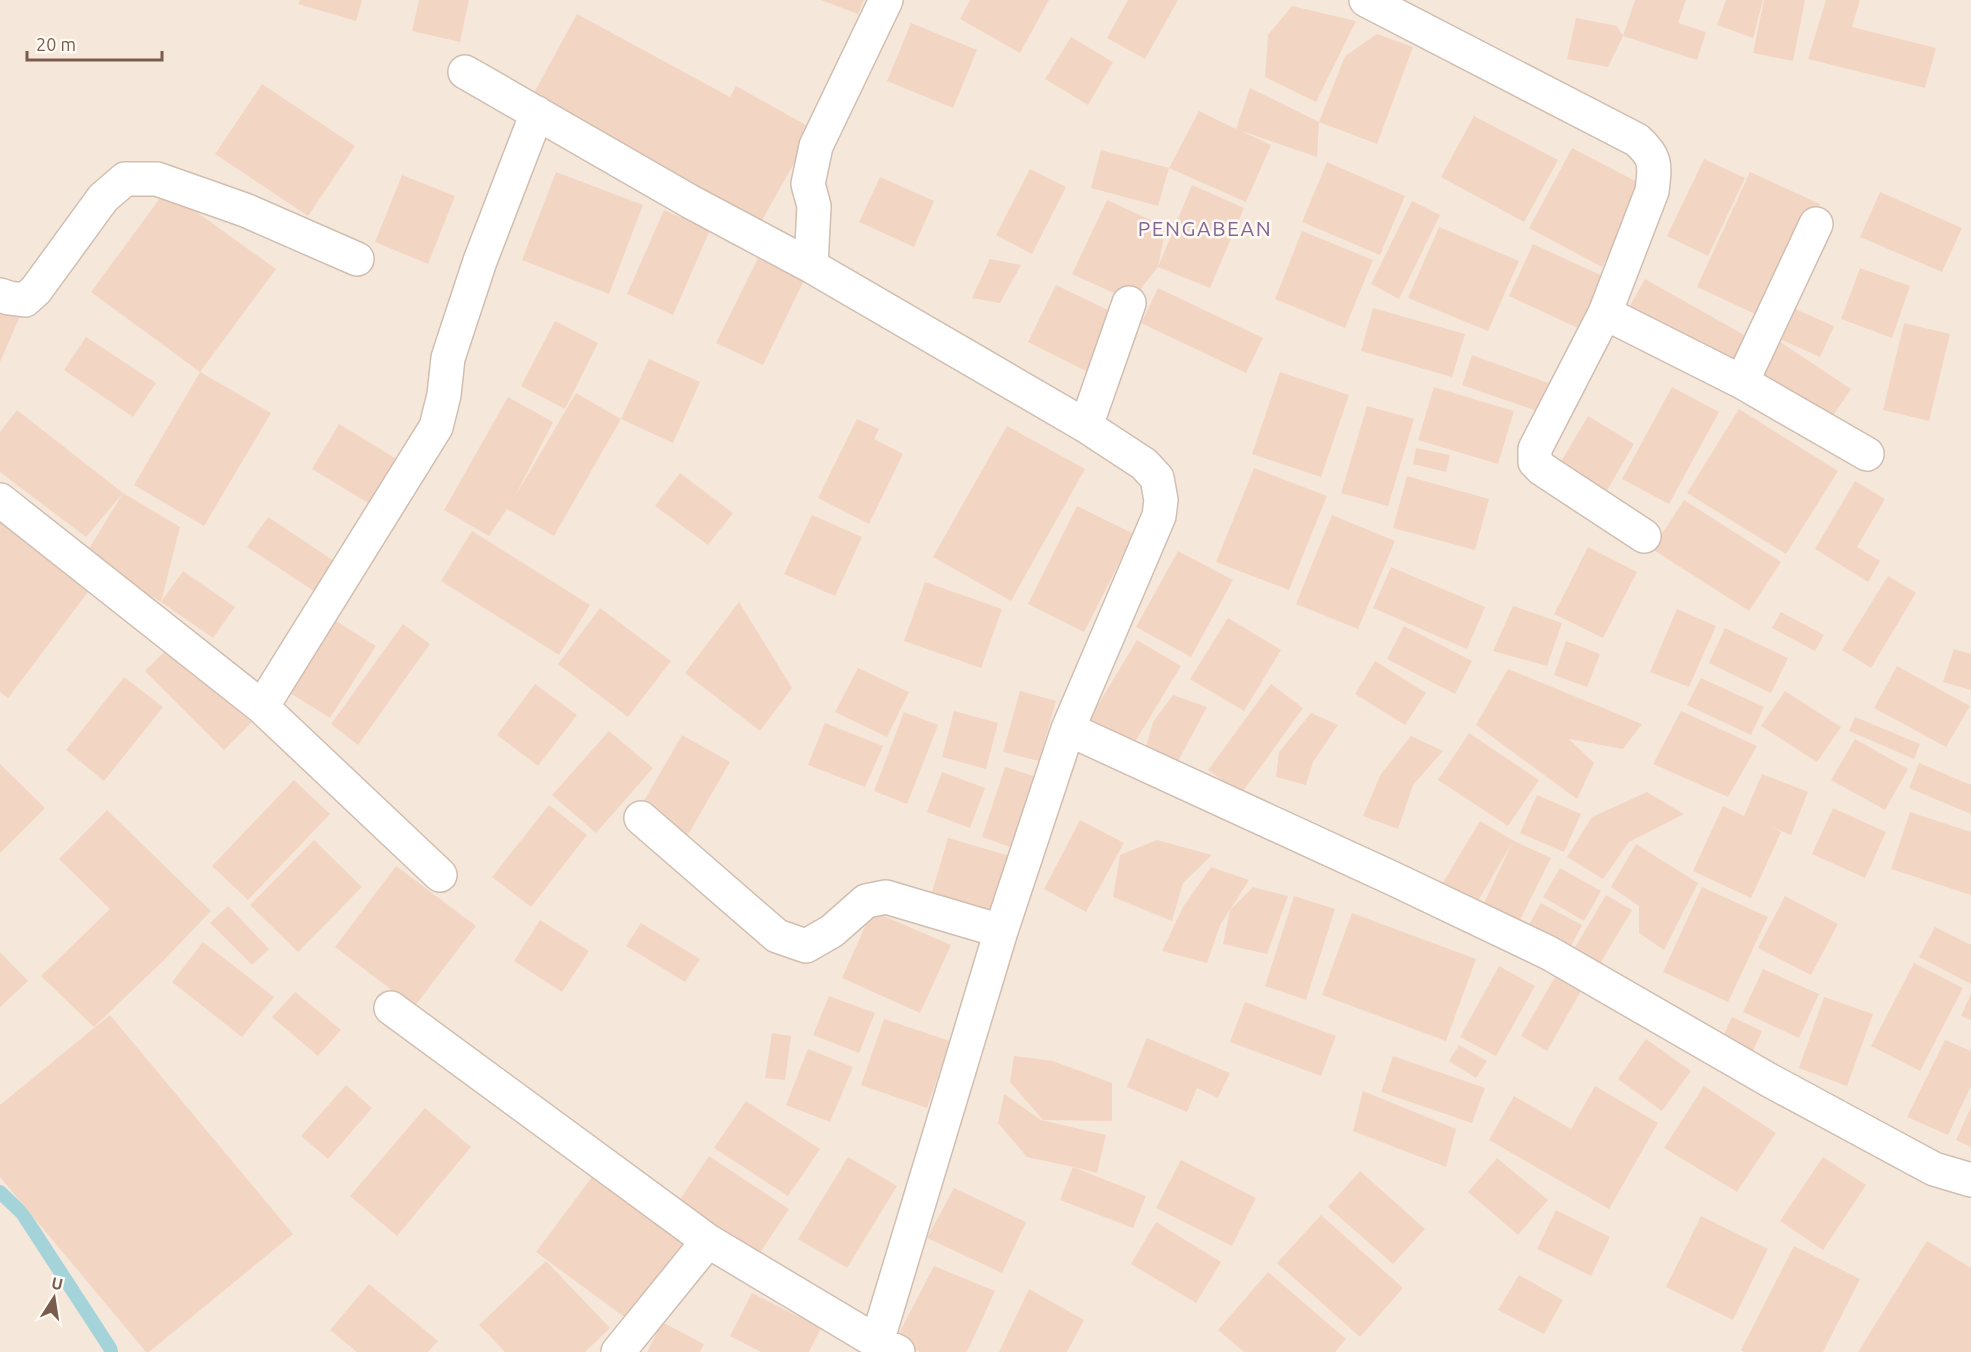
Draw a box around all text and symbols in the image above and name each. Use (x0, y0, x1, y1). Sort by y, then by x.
scale bar (27, 24, 162, 62)
text: 20 m (36, 34, 76, 54)
district label: PENGABEAN (1138, 216, 1272, 240)
north arrow (24, 1268, 84, 1328)
text: U (50, 1273, 64, 1293)

